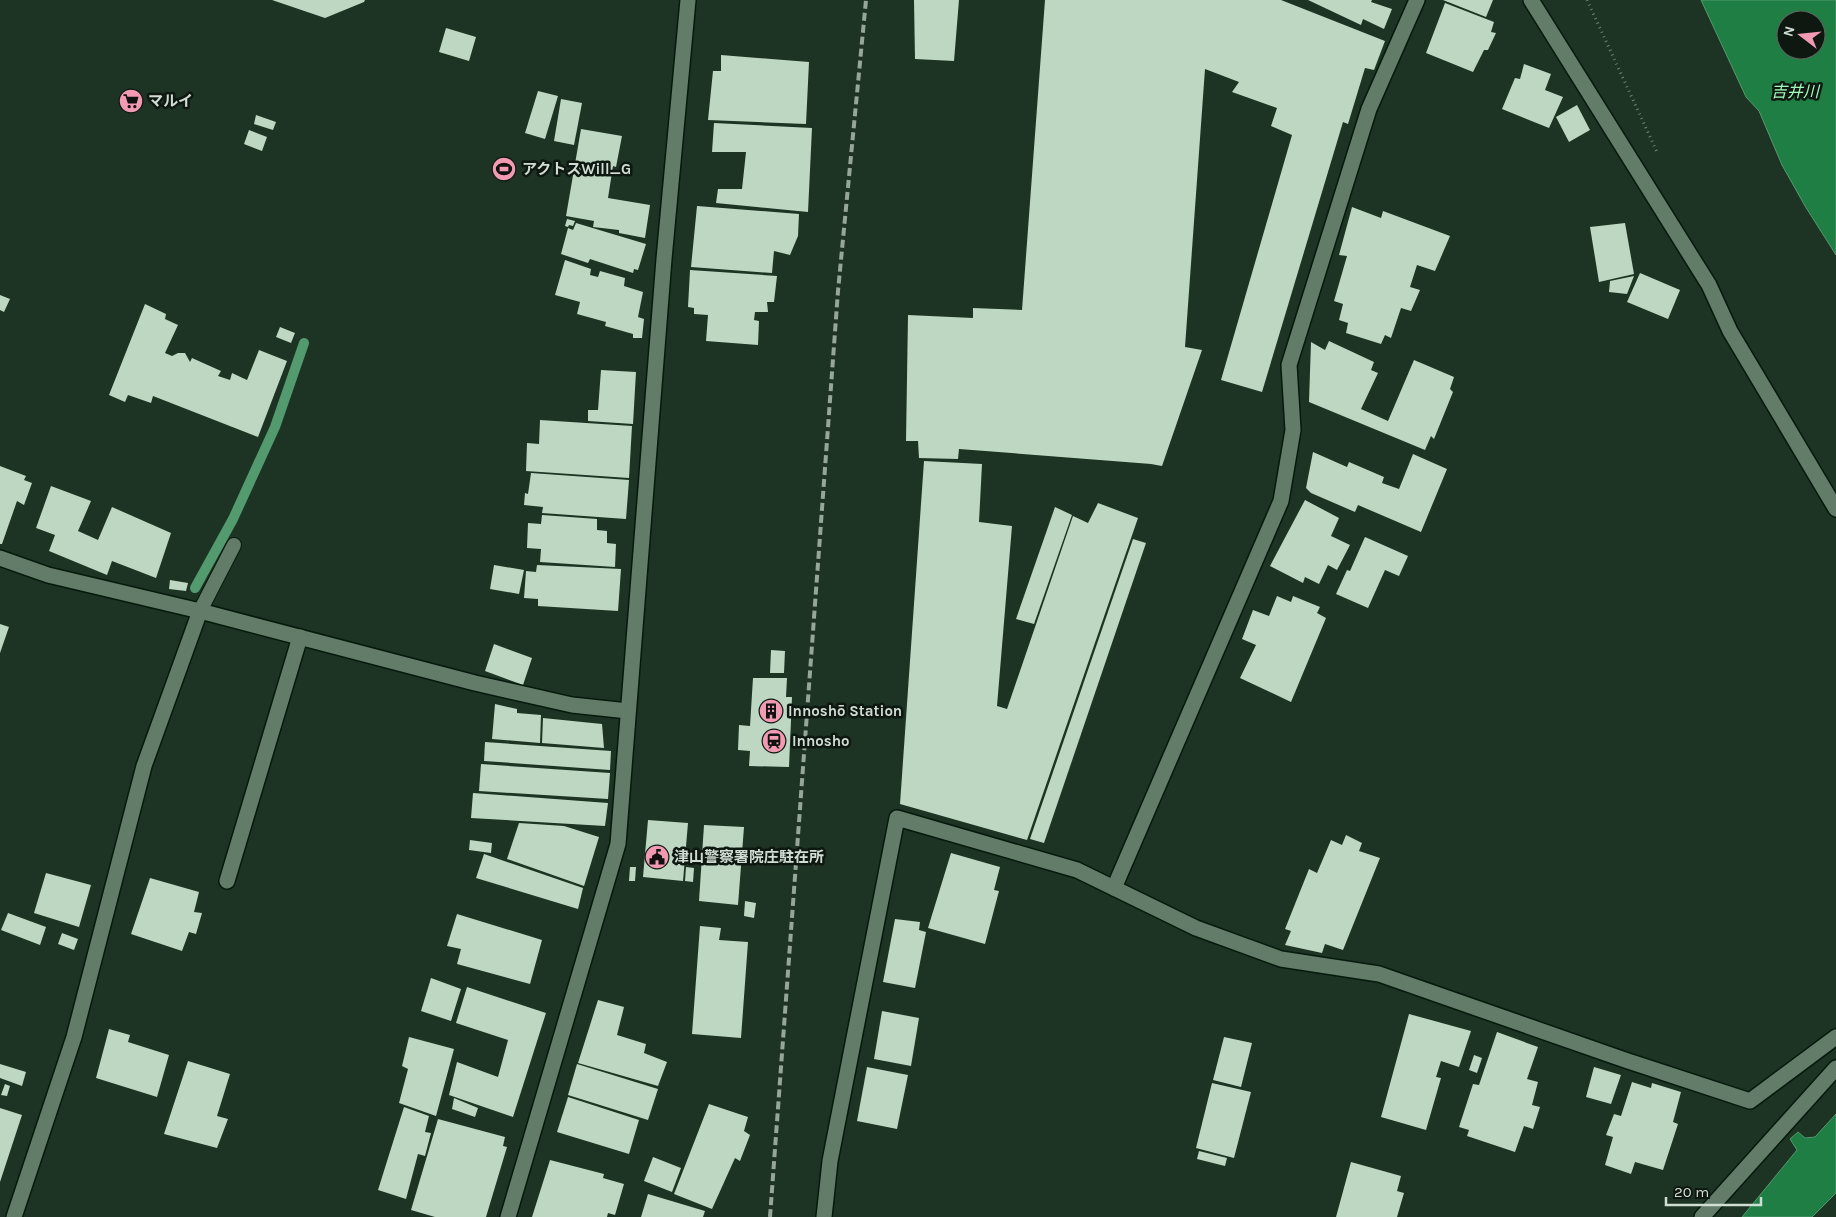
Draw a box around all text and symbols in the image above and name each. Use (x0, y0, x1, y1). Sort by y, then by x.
north arrow (1776, 10, 1826, 60)
text: N (1779, 24, 1799, 39)
water label: 吉井川 (1771, 82, 1821, 101)
supermarket icon: マルイ (118, 88, 144, 114)
place label: マルイ (148, 92, 193, 110)
sports icon: アクトスWill_G (491, 156, 517, 182)
place label: アクトスWill_G (522, 160, 631, 178)
building icon: Innoshō Station (758, 698, 784, 724)
place label: Innoshō Station (788, 702, 902, 720)
station icon: Innosho (761, 728, 787, 754)
place label: Innosho (792, 732, 850, 750)
public building icon: 津山警察署院庄駐在所 (644, 844, 670, 870)
place label: 津山警察署院庄駐在所 (674, 848, 824, 866)
scale bar (1666, 1174, 1761, 1206)
text: 20 m (1674, 1183, 1709, 1201)

